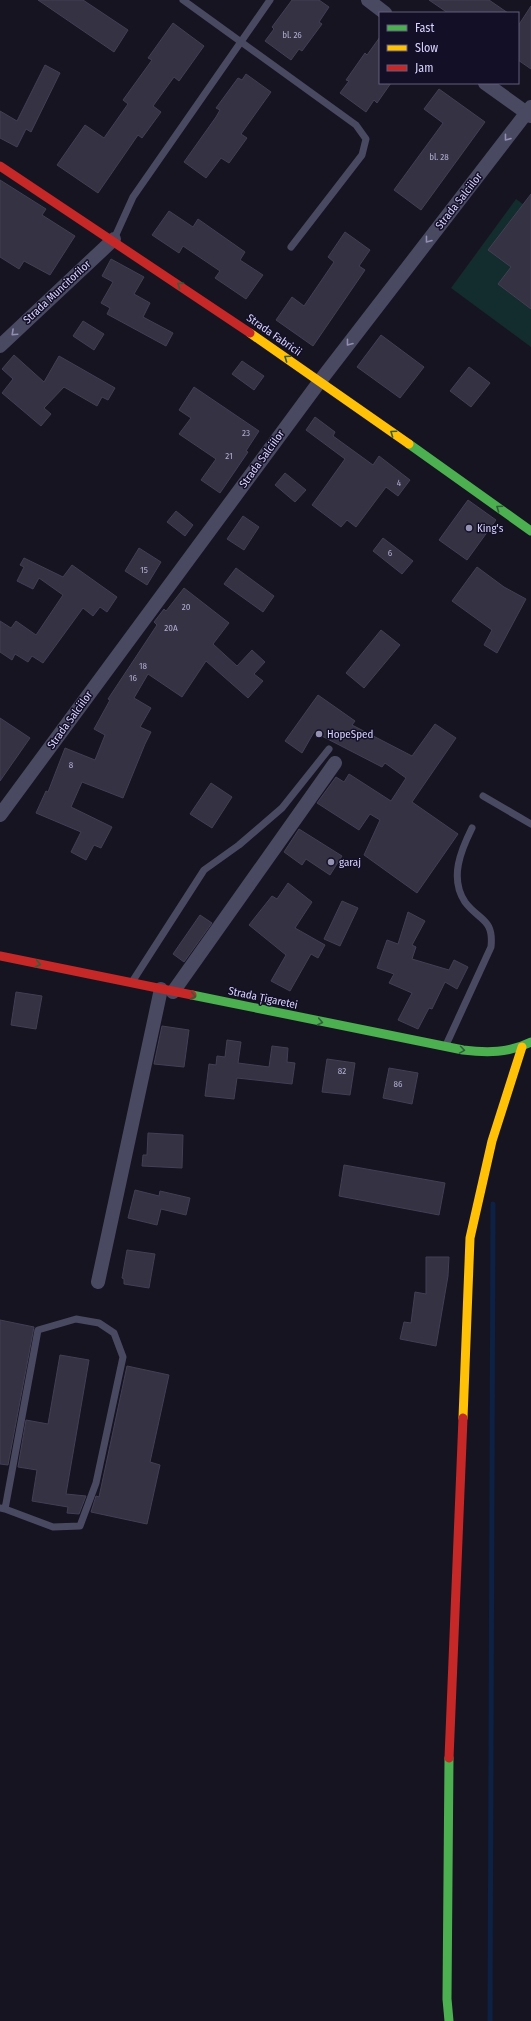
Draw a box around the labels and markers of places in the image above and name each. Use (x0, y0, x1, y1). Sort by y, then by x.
place label: King's (477, 522, 504, 535)
marker: King's (464, 523, 474, 533)
place label: HopeSped (327, 728, 373, 741)
marker: HopeSped (314, 729, 324, 739)
place label: garaj (339, 856, 361, 869)
marker: garaj (326, 857, 336, 867)

